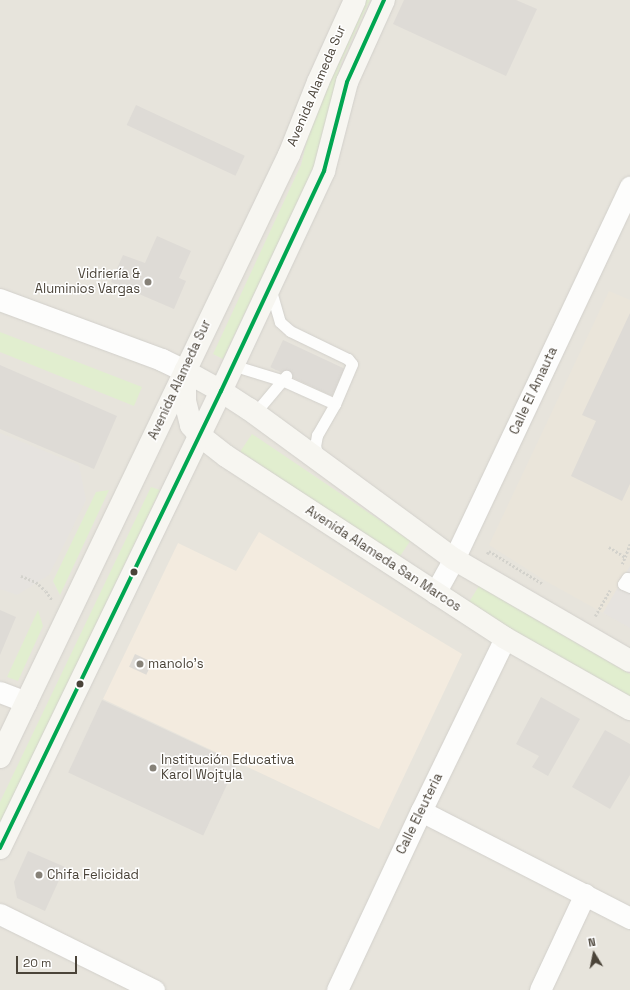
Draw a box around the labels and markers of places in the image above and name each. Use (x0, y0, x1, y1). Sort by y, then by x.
place label: Vidriería & Aluminios Vargas (35, 267, 140, 298)
marker: Vidriería & Aluminios Vargas (143, 277, 153, 287)
unlabelled marker (129, 567, 139, 577)
place label: manolo's (148, 656, 204, 672)
marker: manolo's (135, 659, 145, 669)
unlabelled marker (75, 679, 85, 689)
place label: Institución Educativa Karol Wojtyla (161, 753, 294, 784)
marker: Institución Educativa Karol Wojtyla (148, 763, 158, 773)
place label: Chifa Felicidad (47, 867, 139, 883)
marker: Chifa Felicidad (34, 870, 44, 880)

